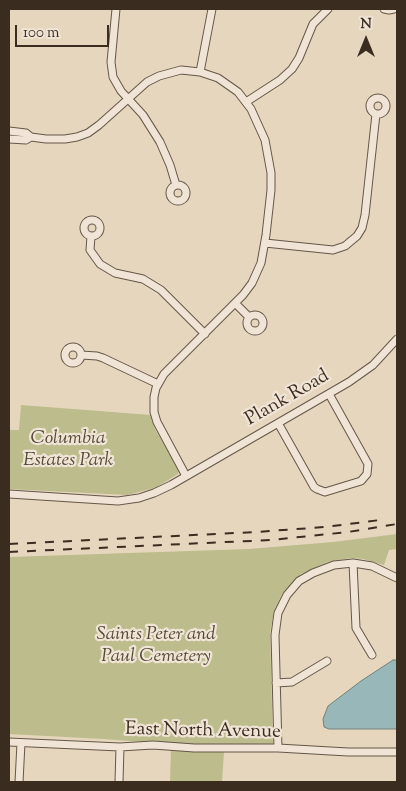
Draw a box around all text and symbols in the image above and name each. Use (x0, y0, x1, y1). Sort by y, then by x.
scale bar (18, 15, 111, 47)
north arrow (341, 15, 391, 65)
text: N (360, 15, 372, 35)
text: 100 m (23, 23, 59, 44)
street label: Plank Road (242, 366, 334, 432)
park label: Columbia Estates Park (23, 429, 113, 473)
park label: Saints Peter and Paul Cemetery (96, 625, 216, 669)
street label: East North Avenue (125, 719, 281, 745)

